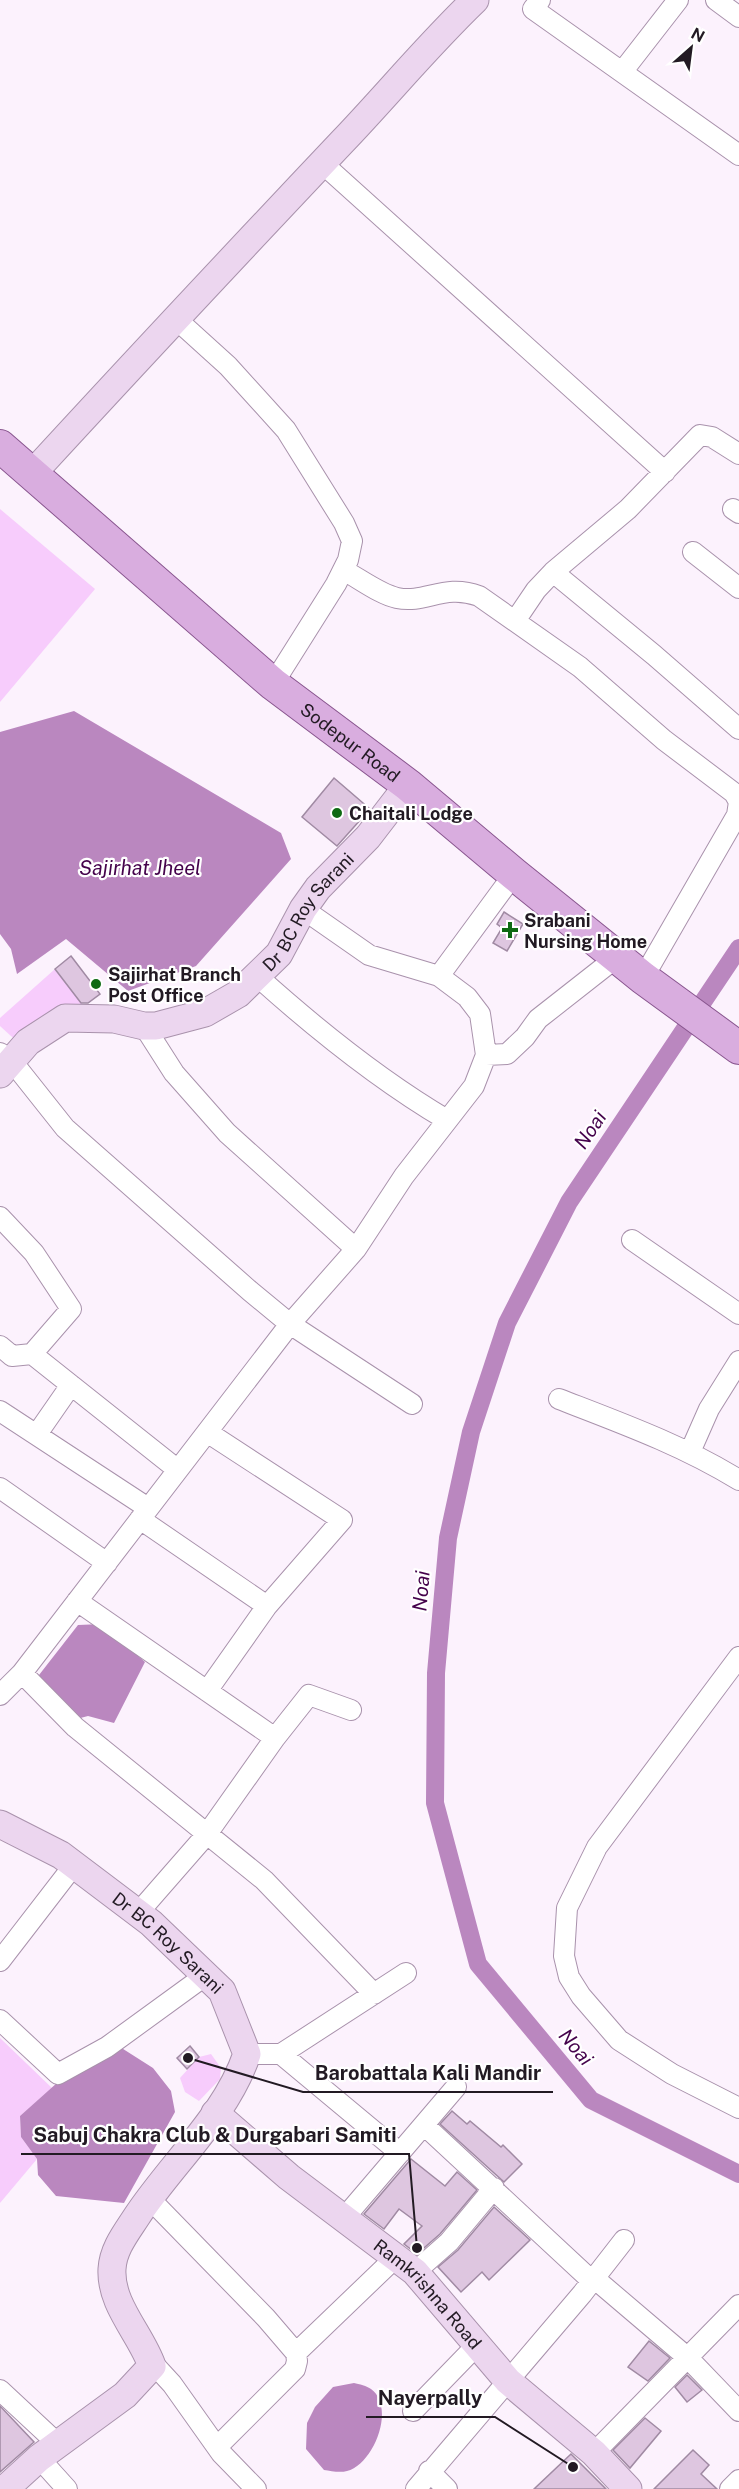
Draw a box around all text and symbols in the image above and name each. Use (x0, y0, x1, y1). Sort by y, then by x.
north arrow (661, 18, 721, 78)
text: N (688, 24, 708, 47)
street label: Sodepur Road (297, 698, 404, 786)
place label: Chaitali Lodge (349, 803, 473, 824)
marker: Chaitali Lodge (330, 806, 344, 820)
street label: Dr BC Roy Sarani (258, 848, 358, 975)
water label: Sajirhat Jheel (79, 856, 201, 880)
place label: Srabani Nursing Home (524, 910, 647, 952)
marker: Srabani Nursing Home (501, 921, 519, 939)
place label: Sajirhat Branch Post Office (108, 964, 241, 1006)
marker: Sajirhat Branch Post Office (89, 977, 103, 991)
water label: Noai (569, 1106, 611, 1154)
water label: Noai (407, 1570, 435, 1612)
street label: Dr BC Roy Sarani (109, 1887, 228, 1998)
water label: Noai (554, 2024, 598, 2070)
callout: Barobattala Kali Mandir (303, 2054, 553, 2092)
text: Barobattala Kali Mandir (315, 2061, 541, 2085)
callout: Sabuj Chakra Club & Durgabari Samiti (21, 2116, 409, 2154)
text: Sabuj Chakra Club & Durgabari Samiti (33, 2123, 397, 2147)
street label: Ramkrishna Road (370, 2234, 486, 2353)
callout: Nayerpally (366, 2379, 495, 2417)
text: Nayerpally (378, 2386, 482, 2410)

